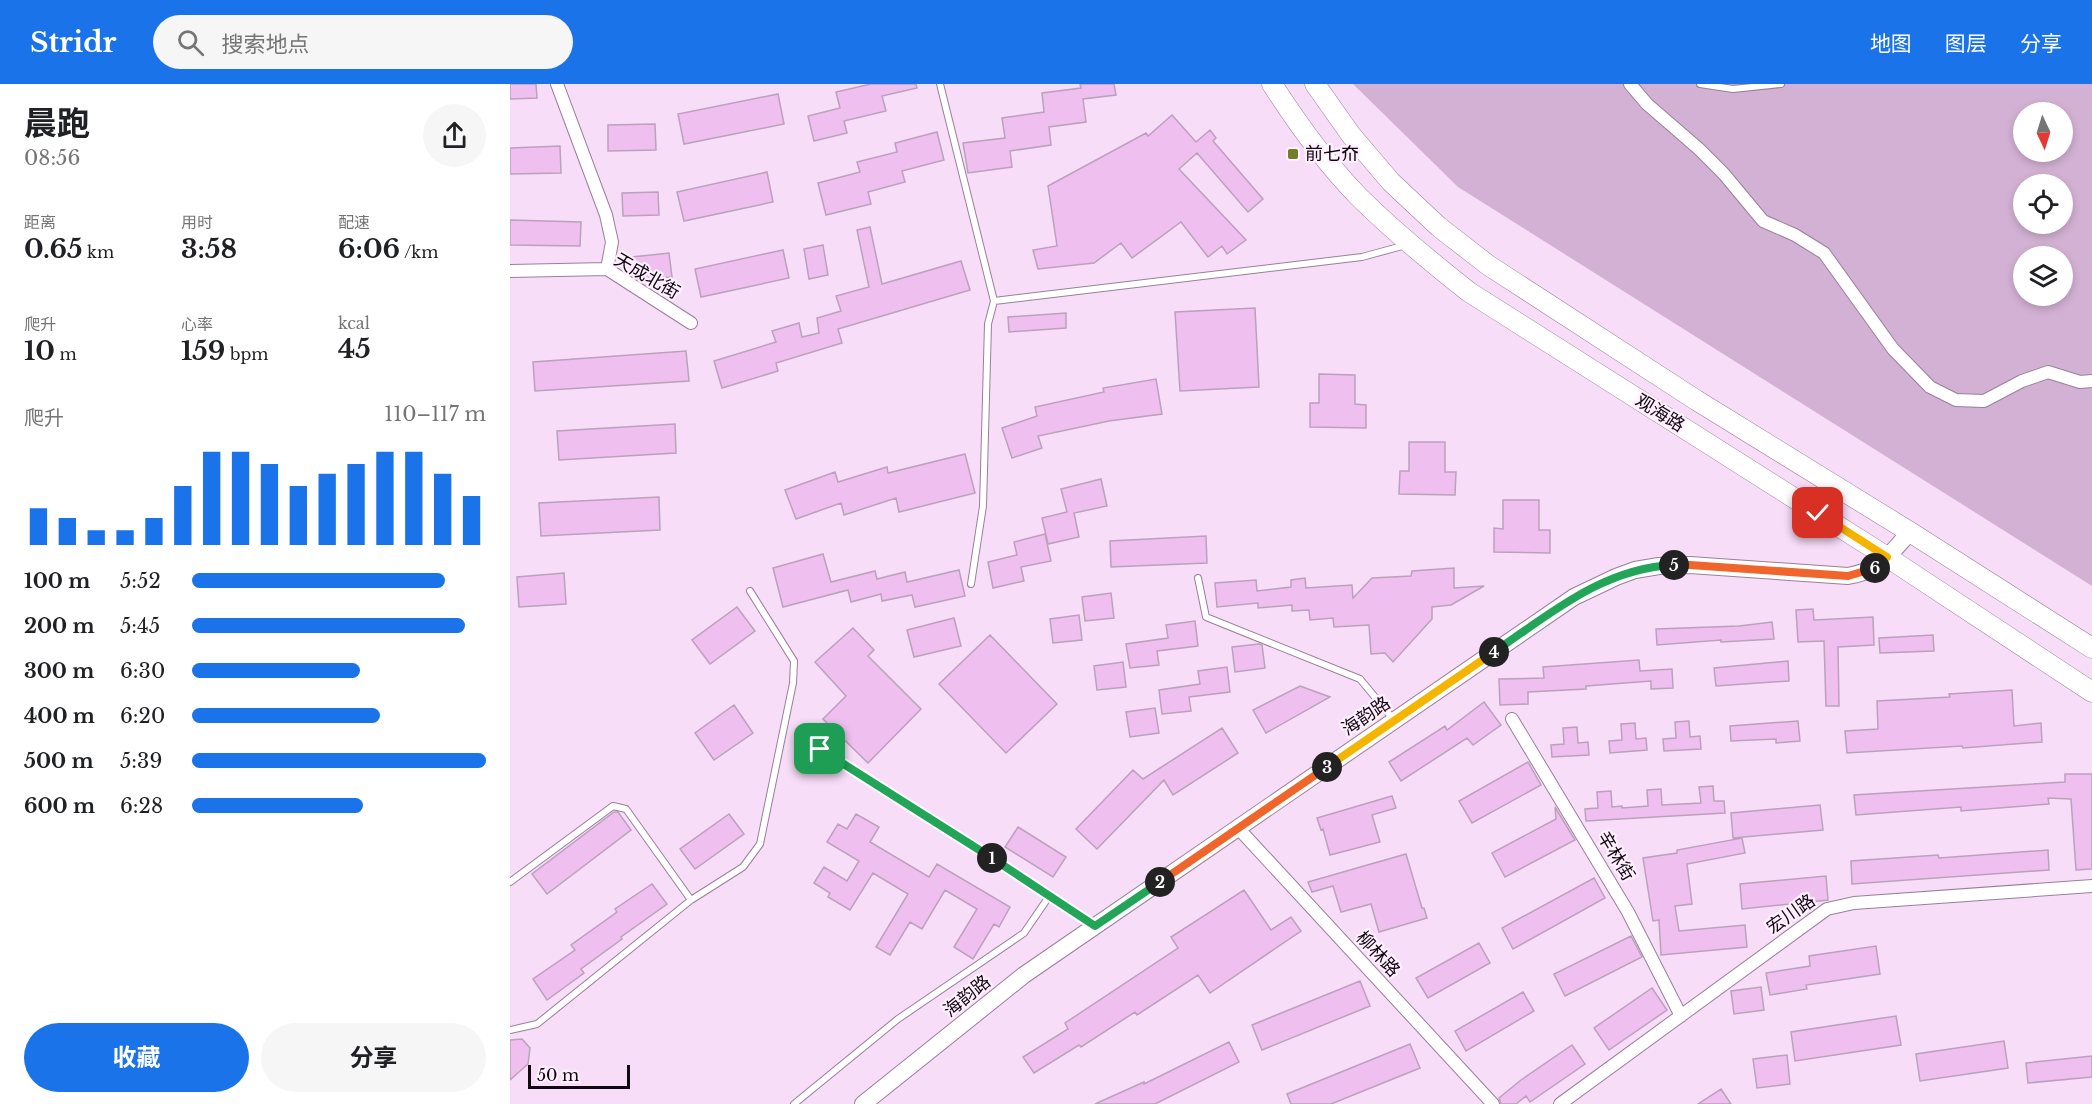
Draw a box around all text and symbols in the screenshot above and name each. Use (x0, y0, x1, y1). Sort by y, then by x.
search box (153, 15, 573, 69)
text: Stridr (30, 25, 117, 60)
icon: search (174, 26, 207, 59)
text: 搜索地点 (222, 31, 310, 58)
text: 地图 (1870, 31, 1912, 57)
text: 图层 (1945, 31, 1987, 57)
text: 分享 (2020, 31, 2062, 57)
north arrow (2013, 102, 2073, 162)
map controls (2013, 102, 2073, 306)
text: 晨跑 (24, 103, 90, 144)
button: share (423, 104, 486, 167)
place label: 前七夼 (1305, 143, 1359, 165)
text: 08:56 (24, 146, 80, 170)
marker: 前七夼 (1286, 147, 1300, 161)
button: locate (2013, 174, 2073, 234)
text: 距离 (24, 212, 56, 232)
text: 用时 (181, 212, 213, 232)
text: 配速 (338, 212, 370, 232)
text: 0.65 (24, 233, 83, 265)
text: 3:58 (181, 233, 237, 265)
text: 6:06 (338, 233, 400, 265)
text: km (83, 242, 114, 262)
text: /km (400, 242, 438, 262)
button: layers (2013, 246, 2073, 306)
street label: 天成北街 (610, 248, 684, 304)
text: kcal (338, 313, 370, 333)
text: 爬升 (24, 314, 56, 334)
text: 心率 (181, 314, 213, 334)
text: 45 (338, 333, 371, 365)
text: 10 (24, 335, 55, 367)
text: 159 (181, 335, 225, 367)
text: m (55, 344, 77, 364)
text: bpm (225, 344, 268, 364)
street label: 观海路 (1631, 389, 1689, 437)
text: 110–117 m (384, 402, 486, 426)
text: 爬升 (24, 406, 64, 430)
pin (1792, 487, 1843, 538)
icon: check (1801, 496, 1834, 529)
pin: 5 (1659, 550, 1689, 580)
pin: 6 (1860, 553, 1890, 583)
text: 5 (1669, 555, 1679, 575)
text: 6 (1870, 558, 1880, 578)
text: 100 m (24, 569, 90, 593)
text: 5:52 (120, 569, 161, 593)
text: 200 m (24, 614, 95, 638)
text: 5:45 (120, 614, 160, 638)
pin: 4 (1479, 637, 1509, 667)
text: 4 (1489, 642, 1499, 662)
text: 300 m (24, 659, 94, 683)
text: 6:30 (120, 659, 165, 683)
street label: 海韵路 (1337, 692, 1395, 740)
text: 400 m (24, 704, 95, 728)
text: 6:20 (120, 704, 165, 728)
pin (794, 723, 845, 774)
icon: arrive (803, 732, 836, 765)
text: 500 m (24, 749, 94, 773)
text: 5:39 (120, 749, 162, 773)
pin: 3 (1312, 752, 1342, 782)
text: 3 (1322, 757, 1332, 777)
text: 600 m (24, 794, 95, 818)
text: 6:28 (120, 794, 163, 818)
street label: 辛林街 (1593, 827, 1639, 885)
pin: 1 (977, 843, 1007, 873)
text: 1 (989, 848, 995, 868)
pin: 2 (1145, 867, 1175, 897)
text: 2 (1155, 872, 1165, 892)
street label: 宏川路 (1763, 890, 1819, 938)
street label: 柳林路 (1352, 927, 1404, 981)
street label: 海韵路 (939, 970, 995, 1022)
button: 收藏 (24, 1023, 249, 1092)
button: 分享 (261, 1023, 486, 1092)
scale bar (528, 1062, 630, 1090)
text: 50 m (537, 1065, 579, 1085)

